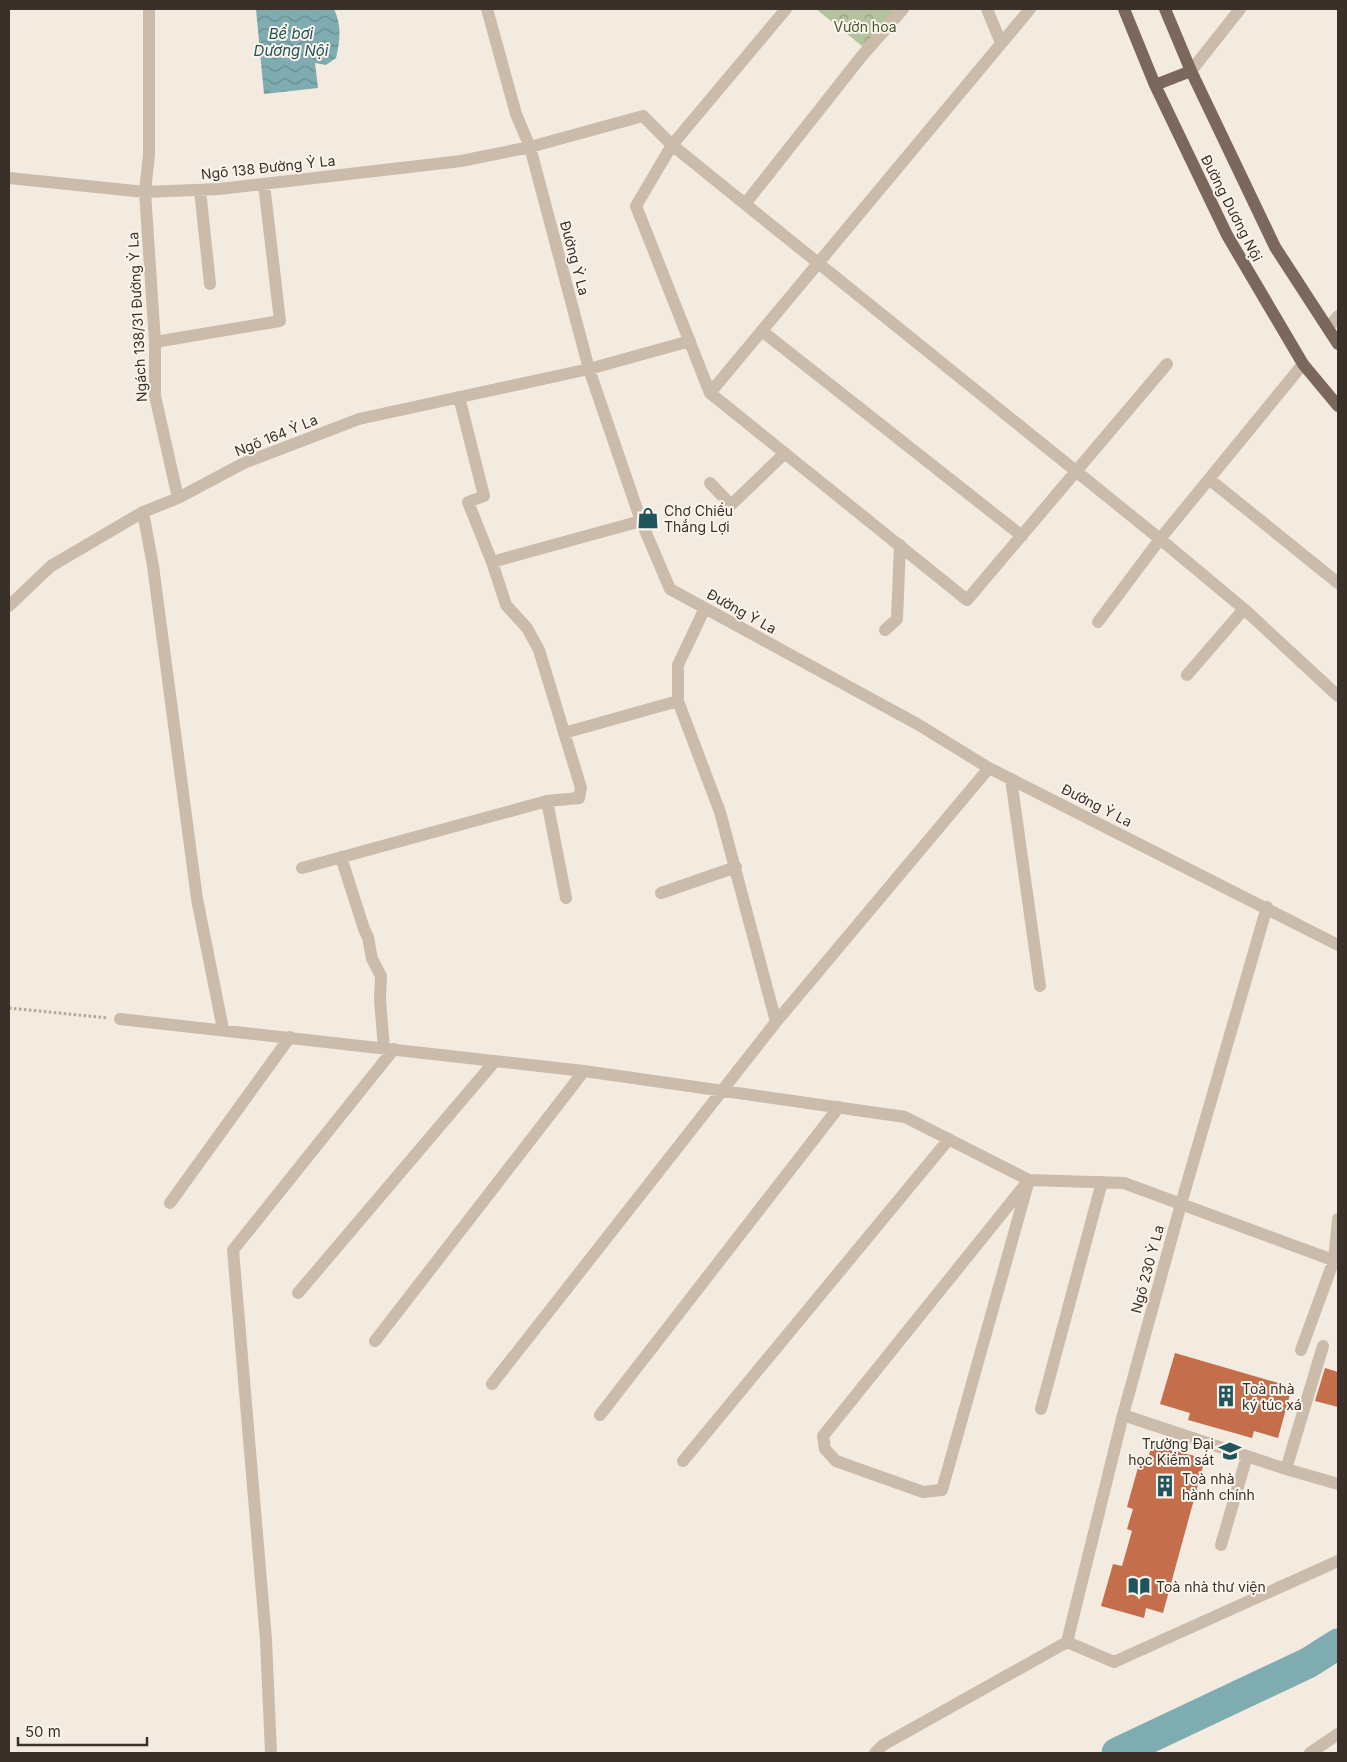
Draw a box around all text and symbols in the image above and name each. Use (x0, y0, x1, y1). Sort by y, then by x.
park label: Vườn hoa (833, 18, 897, 35)
water label: Bể bơi Dương Nội (254, 24, 329, 60)
street label: Ngõ 138 Đường Ỷ La (200, 151, 336, 183)
street label: Đường Dương Nội (1198, 152, 1266, 264)
street label: Đường Ỷ La (557, 219, 593, 297)
street label: Ngách 138/31 Đường Ỷ La (124, 232, 150, 402)
street label: Ngõ 164 Ỷ La (232, 411, 320, 459)
place label: Chợ Chiều Thắng Lợi (664, 502, 733, 535)
shop icon: Chợ Chiều Thắng Lợi (635, 505, 661, 531)
street label: Đường Ỷ La (704, 585, 780, 637)
street label: Đường Ỷ La (1059, 780, 1135, 830)
street label: Ngõ 230 Ỷ La (1127, 1223, 1167, 1315)
place label: Toà nhà ký túc xá (1242, 1380, 1302, 1413)
building icon: Toà nhà ký túc xá (1213, 1383, 1239, 1409)
place label: Trường Đại học Kiểm sát (1128, 1435, 1214, 1468)
school or university icon: Trường Đại học Kiểm sát (1217, 1438, 1243, 1464)
place label: Toà nhà hành chính (1182, 1470, 1255, 1503)
building icon: Toà nhà hành chính (1152, 1473, 1178, 1499)
library icon: Toà nhà thư viện (1126, 1573, 1152, 1599)
place label: Toà nhà thư viện (1156, 1578, 1266, 1595)
scale bar (18, 1714, 146, 1746)
text: 50 m (25, 1722, 61, 1741)

